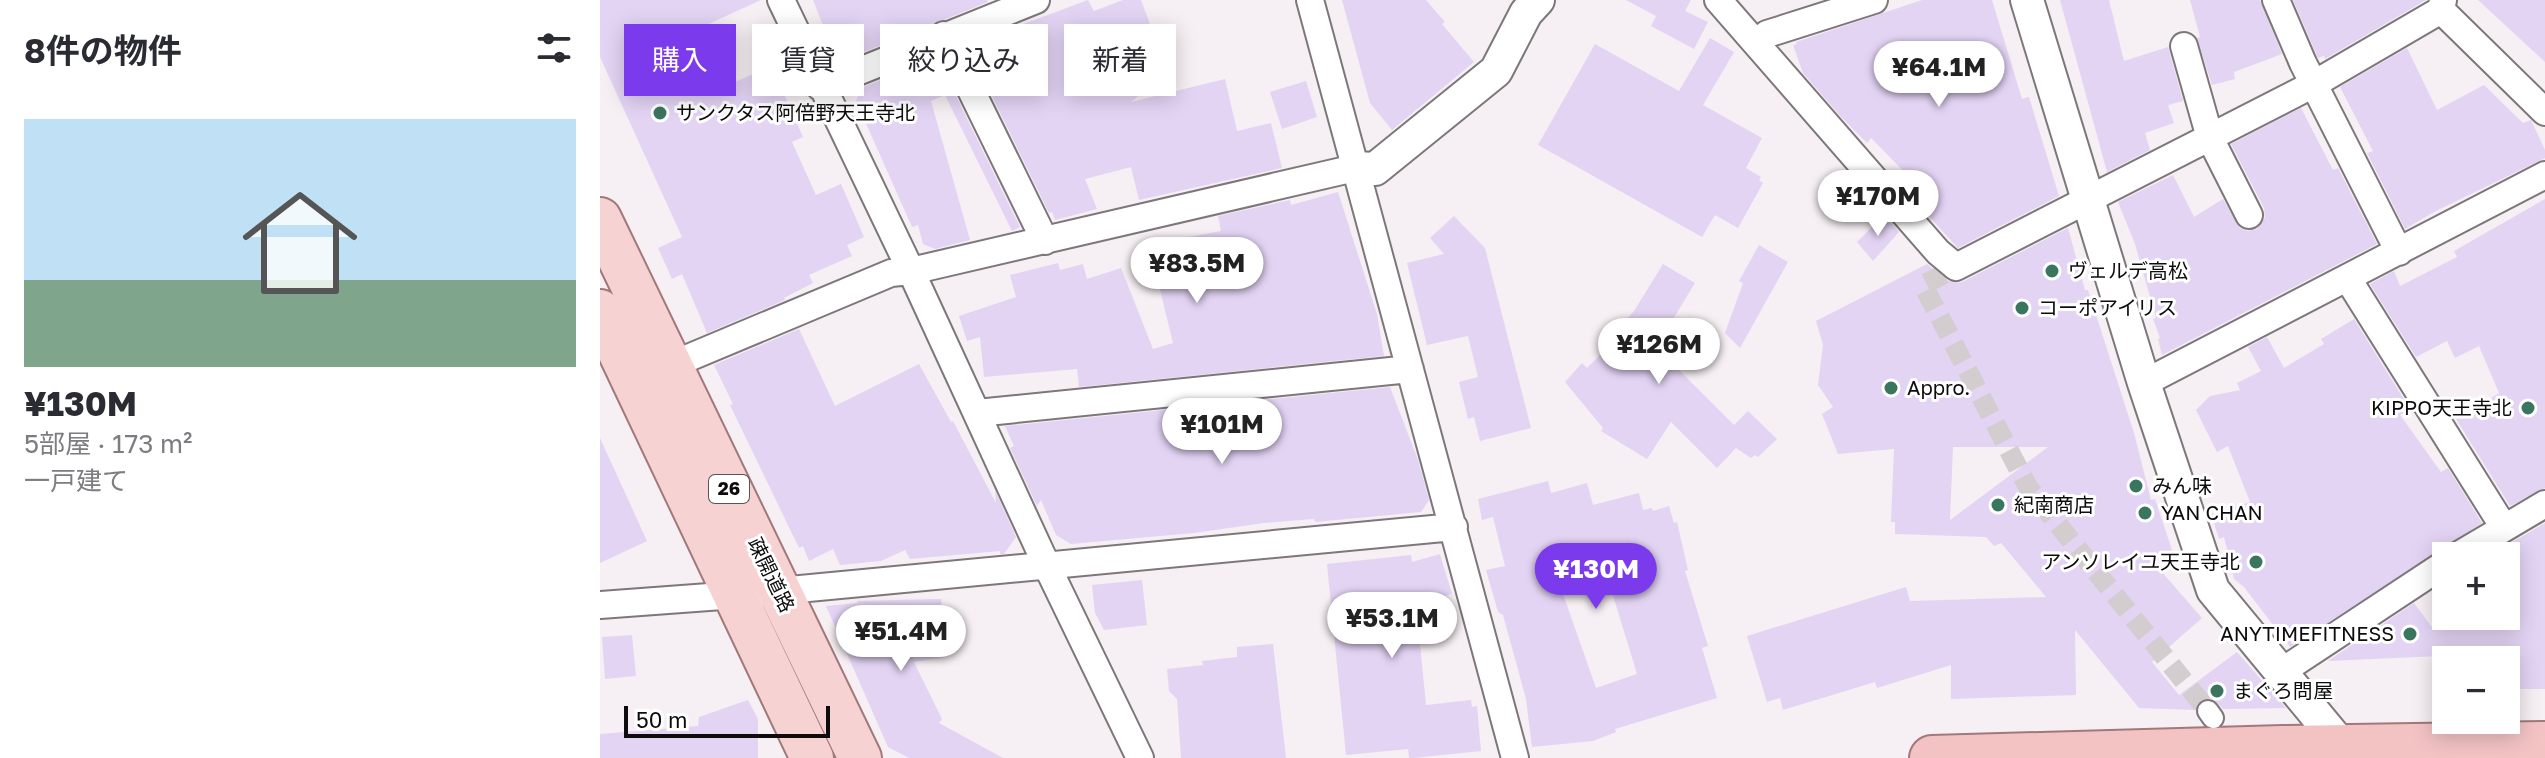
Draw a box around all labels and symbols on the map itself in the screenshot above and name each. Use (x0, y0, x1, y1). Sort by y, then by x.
pin: ¥64.1M (1874, 41, 2004, 109)
place label: サンクタス阿倍野天王寺北 (676, 100, 915, 124)
marker: サンクタス阿倍野天王寺北 (651, 104, 669, 122)
pin: ¥170M (1822, 170, 1934, 238)
pin: ¥83.5M (1132, 237, 1262, 305)
place label: ヴェルデ高松 (2068, 258, 2188, 282)
marker: ヴェルデ高松 (2043, 262, 2061, 280)
place label: コーポアイリス (2038, 295, 2177, 319)
marker: コーポアイリス (2013, 299, 2031, 317)
pin: ¥126M (1603, 318, 1715, 386)
place label: Appro. (1907, 375, 1970, 399)
marker: Appro. (1882, 379, 1900, 397)
place label: KIPPO天王寺北 (2371, 395, 2512, 419)
pin: ¥101M (1166, 398, 1278, 466)
marker: KIPPO天王寺北 (2519, 399, 2537, 417)
place label: みん味 (2152, 473, 2212, 497)
road number: 26 (709, 475, 749, 503)
marker: みん味 (2127, 477, 2145, 495)
place label: 紀南商店 (2014, 492, 2094, 516)
marker: 紀南商店 (1989, 496, 2007, 514)
place label: YAN CHAN (2161, 500, 2263, 524)
marker: YAN CHAN (2136, 504, 2154, 522)
street label: 疎開道路 (744, 533, 800, 616)
pin: ¥130M (1540, 543, 1652, 611)
place label: アンソレイユ天王寺北 (2041, 549, 2240, 573)
marker: アンソレイユ天王寺北 (2247, 553, 2265, 571)
pin: ¥53.1M (1327, 592, 1457, 660)
pin: ¥51.4M (836, 605, 966, 673)
place label: ANYTIMEFITNESS (2220, 621, 2394, 645)
marker: ANYTIMEFITNESS (2401, 625, 2419, 643)
place label: まぐろ問屋 (2233, 678, 2333, 702)
marker: まぐろ問屋 (2208, 682, 2226, 700)
scale bar (624, 702, 830, 738)

